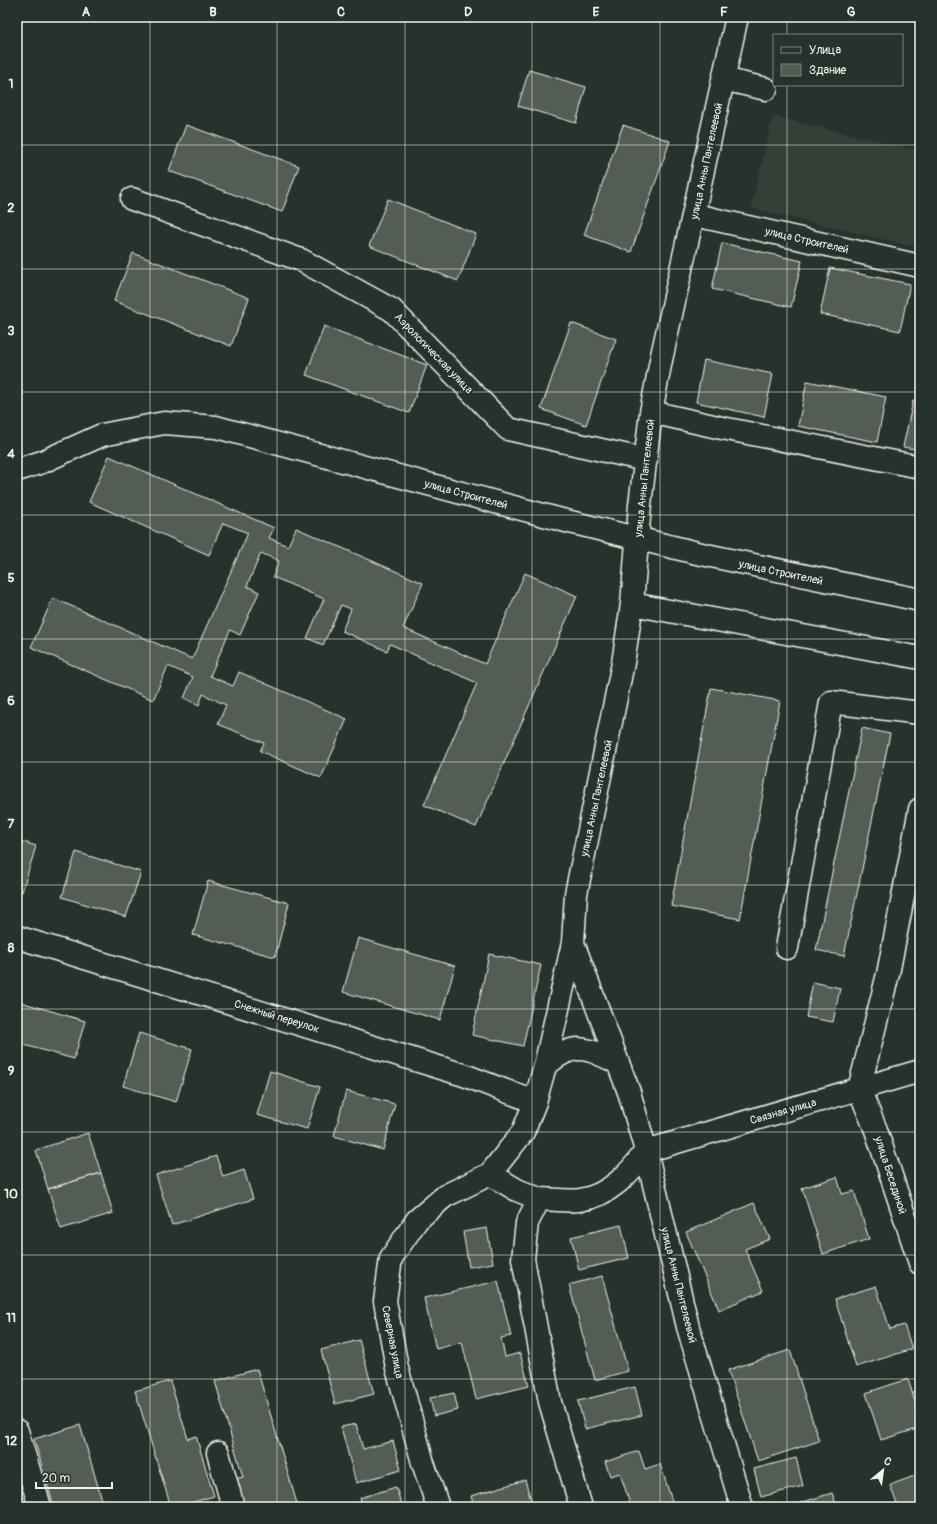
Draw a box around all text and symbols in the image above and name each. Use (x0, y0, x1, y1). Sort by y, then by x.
text: A (82, 4, 91, 20)
text: B (209, 4, 217, 20)
text: C (337, 4, 345, 20)
text: D (464, 4, 472, 20)
text: E (593, 4, 600, 20)
text: F (720, 4, 728, 20)
text: G (847, 4, 856, 20)
legend (773, 34, 903, 86)
text: Улица (809, 43, 841, 58)
text: Здание (809, 63, 846, 78)
text: 1 (8, 76, 14, 92)
street label: улица Анны Пантелеевой (688, 102, 725, 222)
text: 2 (7, 200, 15, 216)
street label: улица Строителей (763, 224, 850, 256)
street label: Аэрологическая улица (392, 310, 475, 396)
text: 3 (7, 323, 15, 339)
street label: улица Анны Пантелеевой (632, 418, 657, 539)
text: 4 (7, 446, 15, 462)
street label: улица Строителей (422, 477, 509, 512)
street label: улица Строителей (737, 557, 824, 588)
text: 5 (7, 570, 15, 586)
text: 6 (7, 693, 15, 709)
street label: улица Анны Пантелеевой (578, 739, 615, 859)
text: 7 (8, 816, 15, 832)
text: 8 (8, 940, 15, 956)
street label: Снежный переулок (233, 997, 321, 1036)
text: 9 (8, 1063, 15, 1079)
street label: Связная улица (749, 1096, 818, 1127)
street label: улица Бесединой (872, 1134, 909, 1216)
text: 10 (4, 1186, 18, 1202)
street label: улица Анны Пантелеевой (658, 1225, 699, 1344)
street label: Северная улица (379, 1305, 406, 1380)
text: 11 (6, 1310, 16, 1326)
text: 12 (5, 1433, 17, 1449)
north arrow (863, 1450, 903, 1490)
text: С (881, 1454, 894, 1469)
scale bar (36, 1464, 112, 1490)
text: 20 m (42, 1471, 71, 1486)

